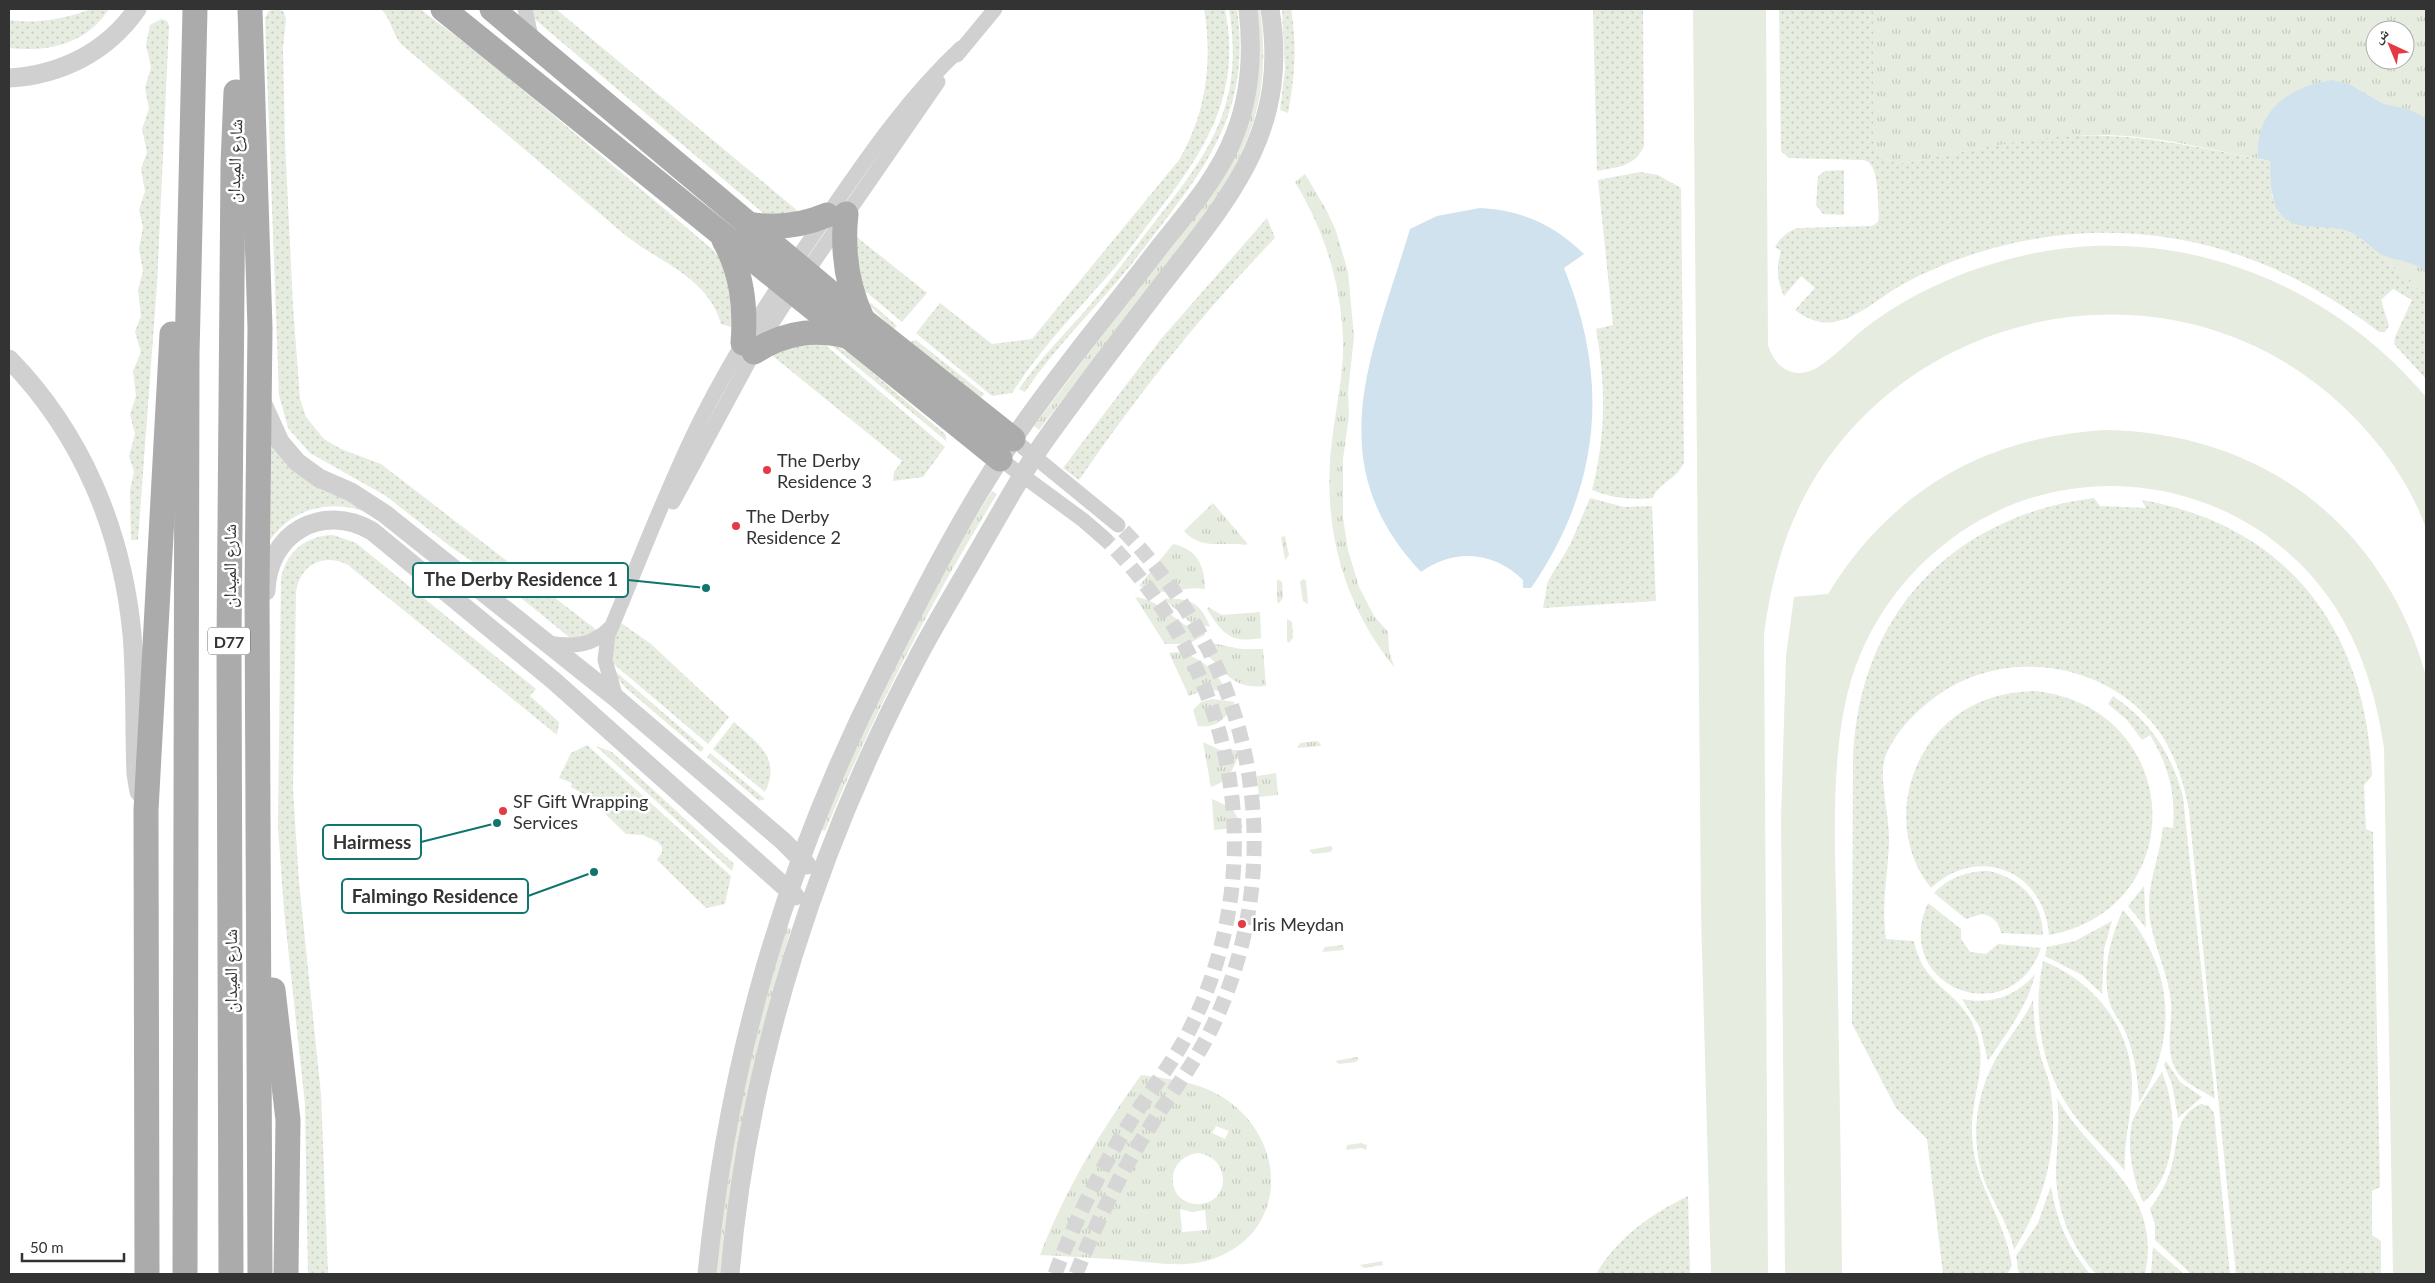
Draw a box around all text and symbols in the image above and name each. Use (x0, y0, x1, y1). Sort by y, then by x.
north arrow (2365, 20, 2415, 70)
text: ش (2369, 24, 2393, 47)
street label: شارع الميدان (222, 119, 247, 204)
place label: The Derby Residence 3 (777, 449, 872, 492)
marker: The Derby Residence 3 (761, 464, 773, 476)
place label: The Derby Residence 2 (746, 505, 841, 548)
marker: The Derby Residence 2 (730, 520, 742, 532)
street label: شارع الميدان (218, 524, 241, 608)
callout: The Derby Residence 1 (413, 563, 628, 597)
text: The Derby Residence 1 (424, 567, 618, 590)
road number: D77 (208, 627, 250, 654)
place label: SF Gift Wrapping Services (513, 790, 648, 833)
marker: SF Gift Wrapping Services (497, 805, 509, 817)
callout: Hairmess (323, 825, 421, 859)
text: Hairmess (333, 830, 411, 853)
callout: Falmingo Residence (342, 879, 528, 913)
text: Falmingo Residence (352, 884, 518, 907)
place label: Iris Meydan (1252, 913, 1344, 935)
marker: Iris Meydan (1236, 918, 1248, 930)
street label: شارع الميدان (219, 929, 242, 1013)
scale bar (22, 1230, 125, 1262)
text: 50 m (30, 1238, 64, 1256)

